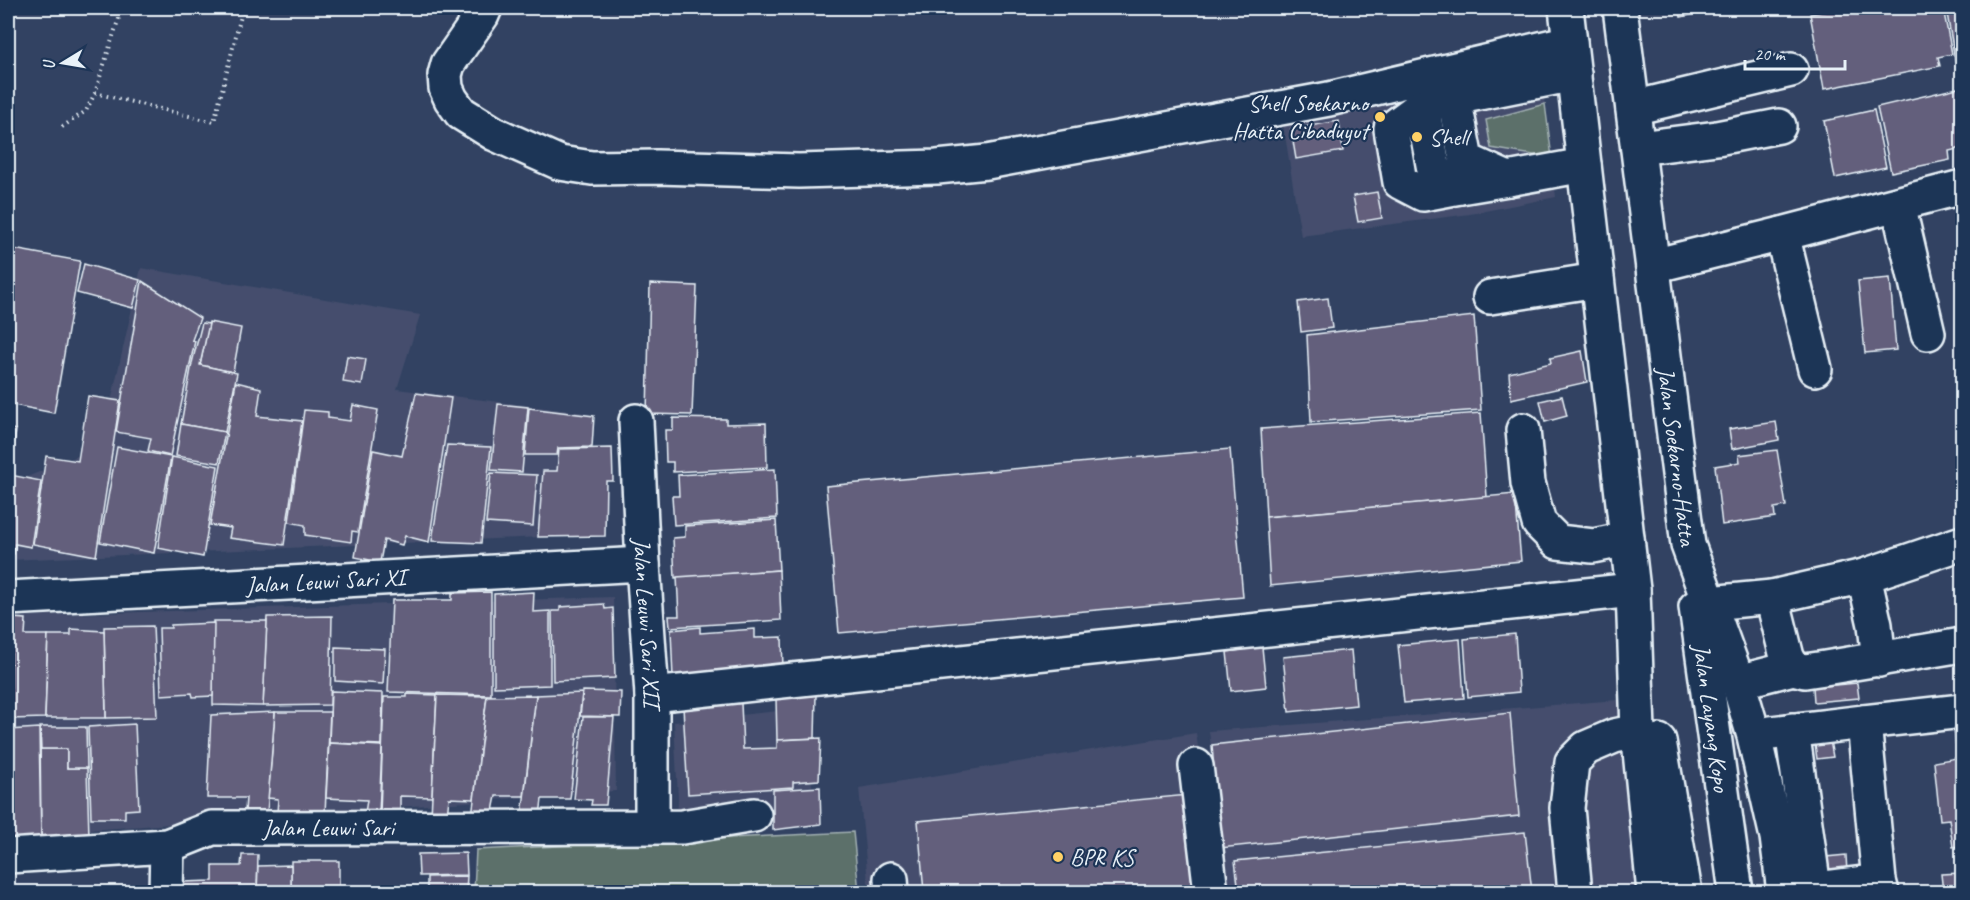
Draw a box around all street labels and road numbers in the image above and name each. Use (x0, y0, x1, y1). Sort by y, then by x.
street label: Jalan Soekarno-Hatta (1650, 364, 1703, 549)
street label: Jalan Leuwi Sari XII (627, 536, 667, 713)
street label: Jalan Leuwi Sari XI (244, 561, 411, 600)
street label: Jalan Layang Kopo (1686, 641, 1737, 795)
street label: Jalan Leuwi Sari (261, 813, 397, 843)

